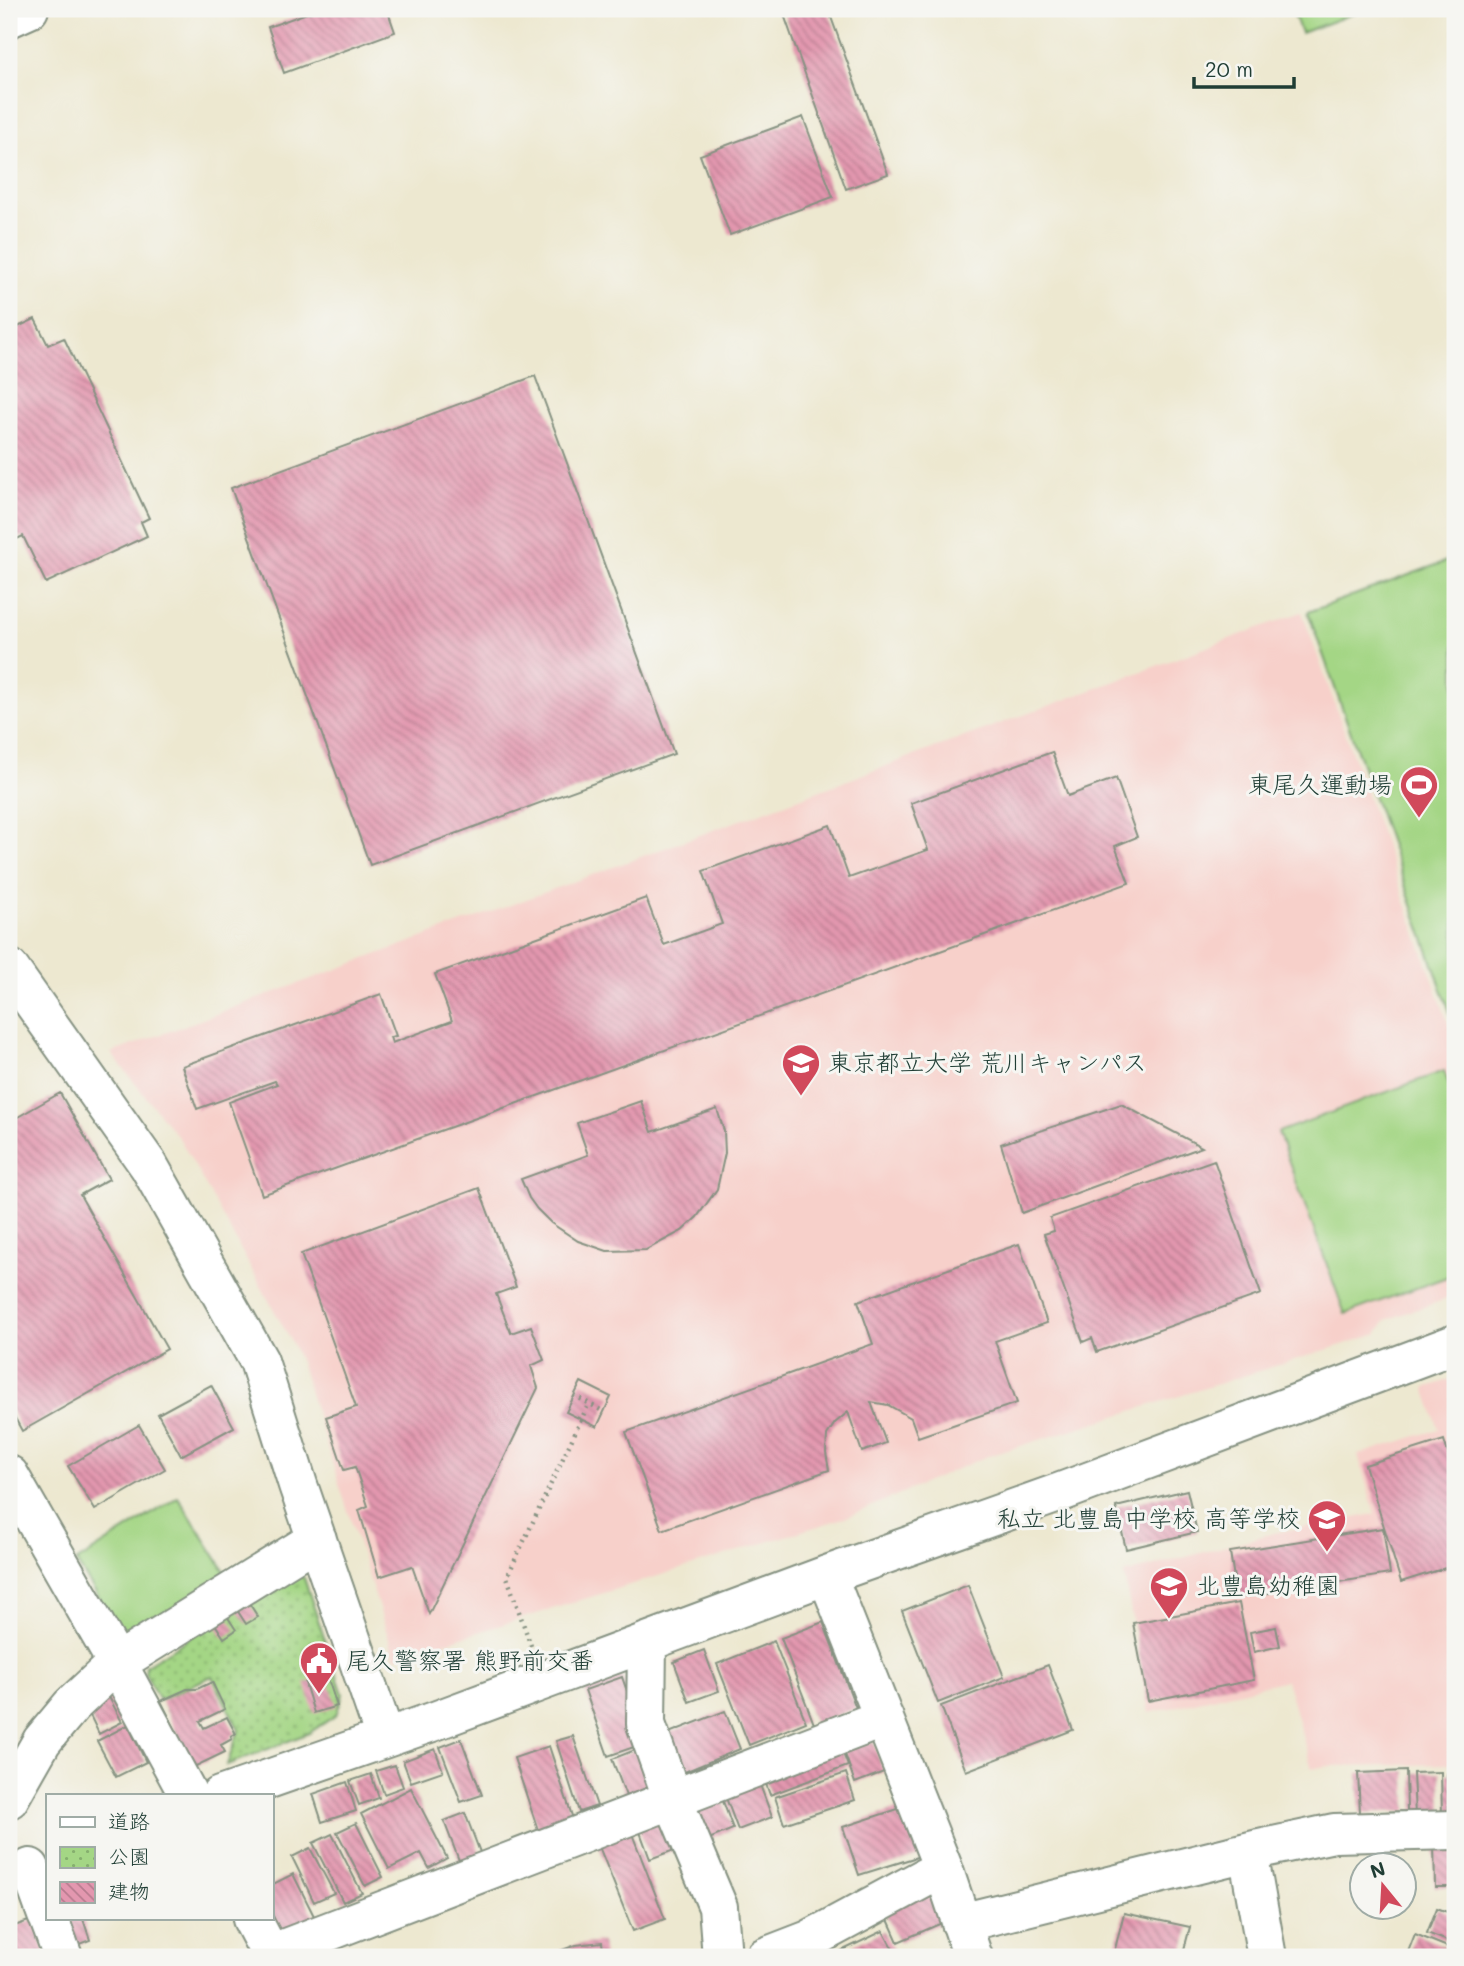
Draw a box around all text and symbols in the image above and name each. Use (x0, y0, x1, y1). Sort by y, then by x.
scale bar (1194, 46, 1294, 90)
text: 20 m (1205, 55, 1253, 82)
sports icon: 東尾久運動場 (1398, 764, 1440, 819)
place label: 東尾久運動場 (1248, 768, 1392, 799)
school or university icon: 東京都立大学 荒川キャンパス (780, 1042, 822, 1097)
place label: 東京都立大学 荒川キャンパス (828, 1046, 1147, 1077)
school or university icon: 私立 北豊島中学校 高等学校 (1306, 1498, 1348, 1553)
place label: 私立 北豊島中学校 高等学校 (997, 1502, 1300, 1533)
school or university icon: 北豊島幼稚園 (1148, 1565, 1190, 1620)
place label: 北豊島幼稚園 (1196, 1569, 1340, 1600)
public building icon: 尾久警察署 熊野前交番 (298, 1640, 340, 1695)
place label: 尾久警察署 熊野前交番 (346, 1644, 594, 1675)
legend (46, 1794, 273, 1920)
text: 道路 (108, 1807, 150, 1834)
text: 公園 (108, 1842, 150, 1869)
north arrow (1348, 1850, 1418, 1920)
text: N (1367, 1855, 1388, 1883)
text: 建物 (108, 1877, 150, 1904)

